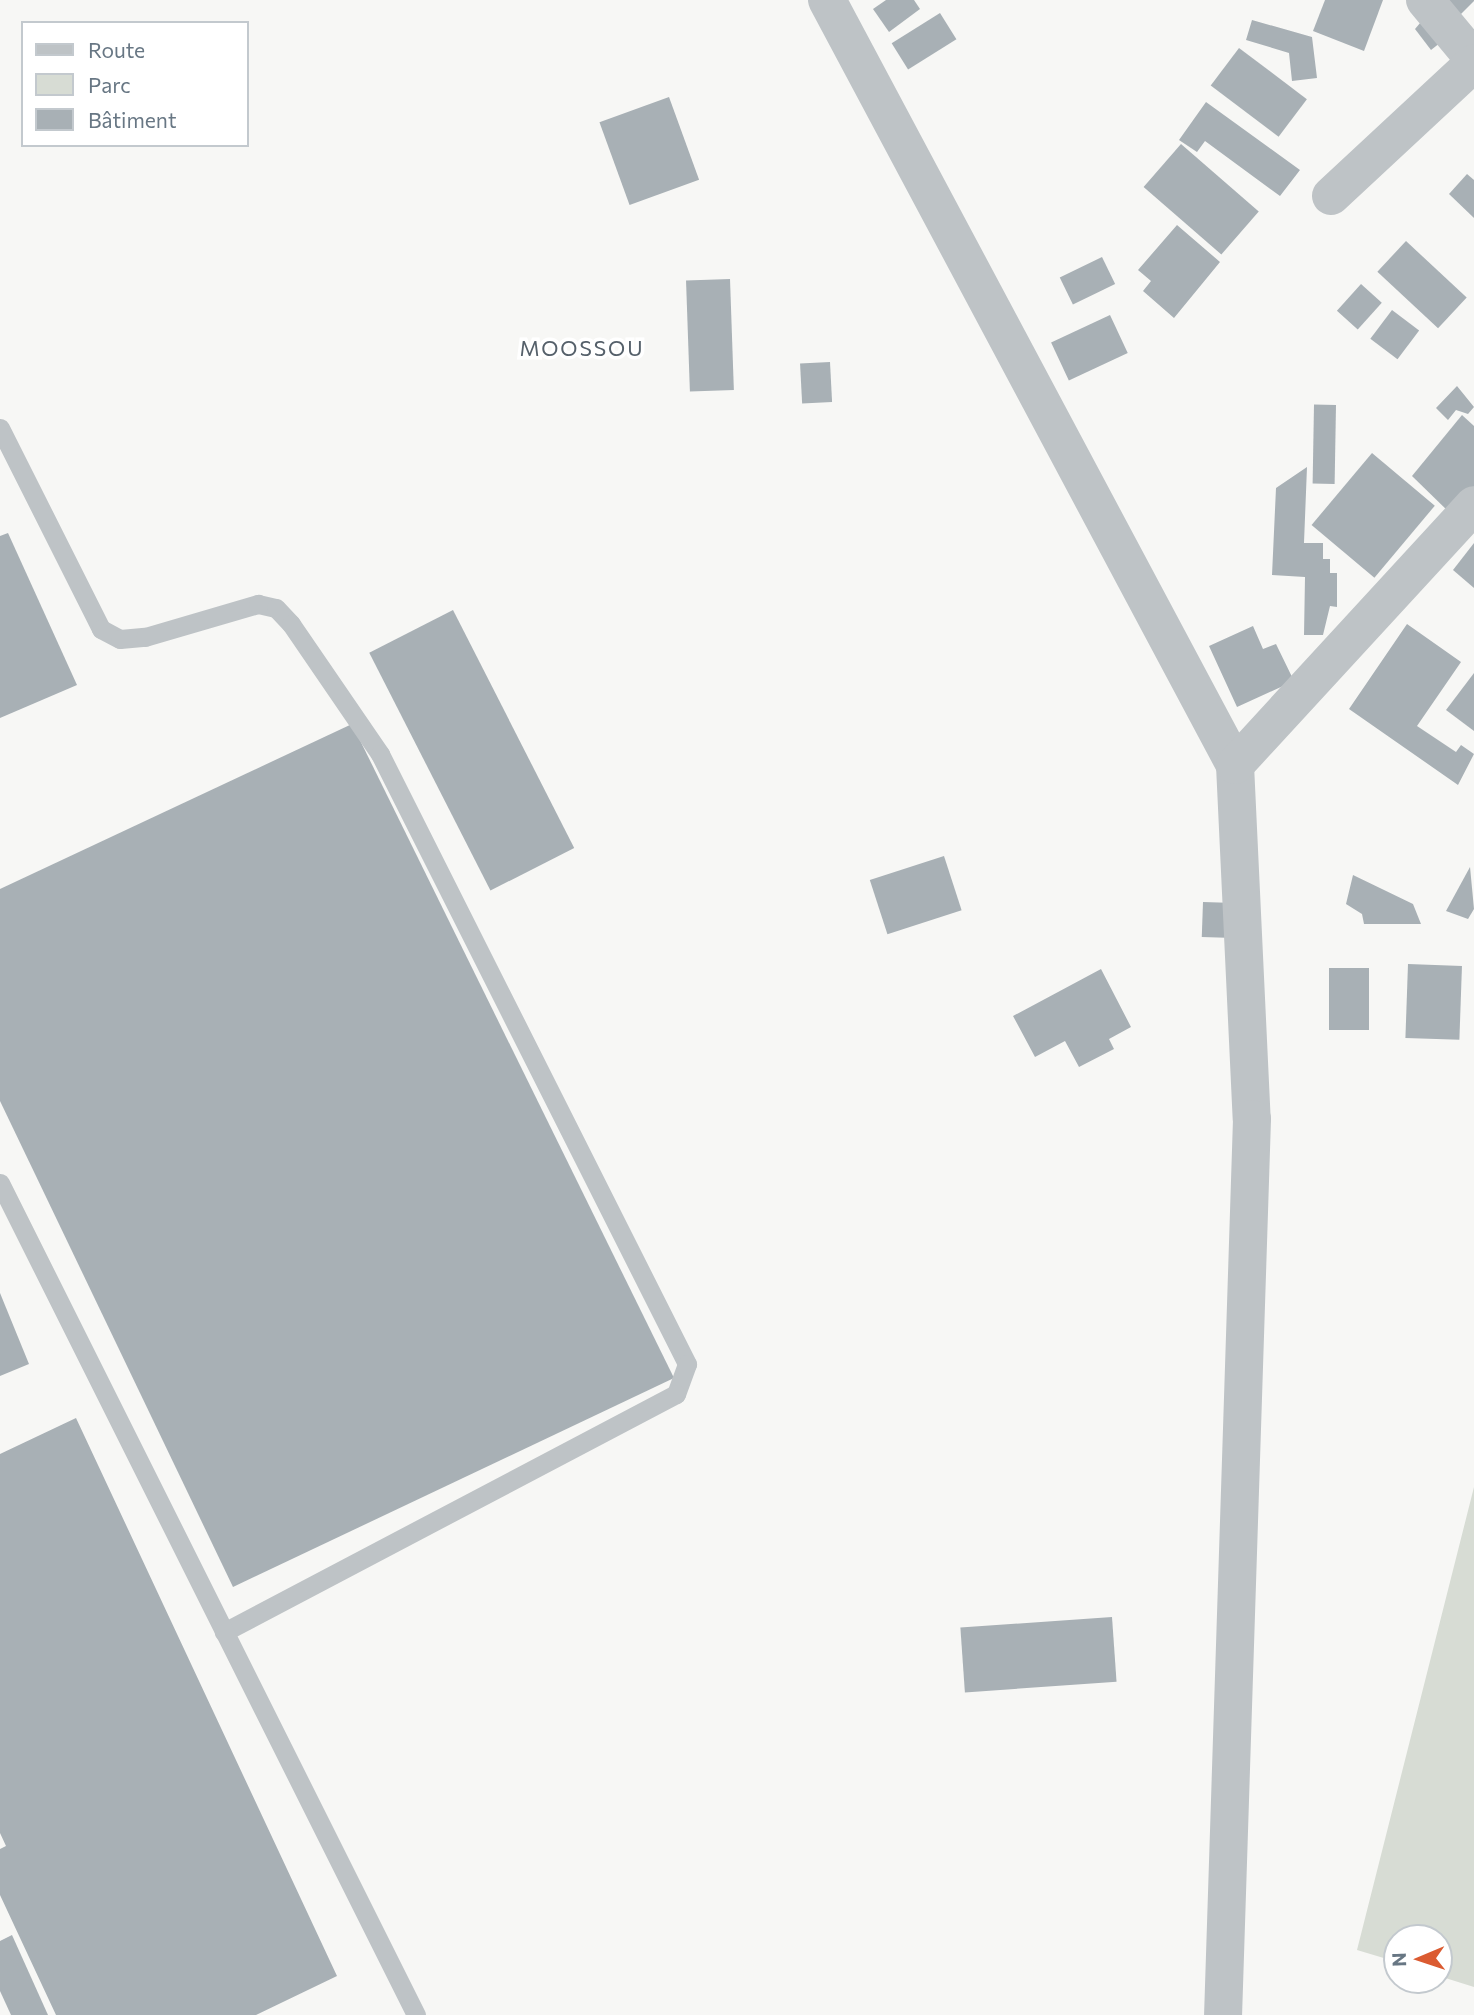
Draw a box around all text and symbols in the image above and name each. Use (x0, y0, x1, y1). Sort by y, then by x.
legend (21, 21, 248, 147)
text: Route (88, 37, 145, 62)
text: Parc (88, 72, 131, 97)
text: Bâtiment (88, 107, 177, 132)
district label: MOOSSOU (520, 335, 644, 361)
north arrow (1383, 1924, 1453, 1994)
text: N (1387, 1952, 1410, 1967)

